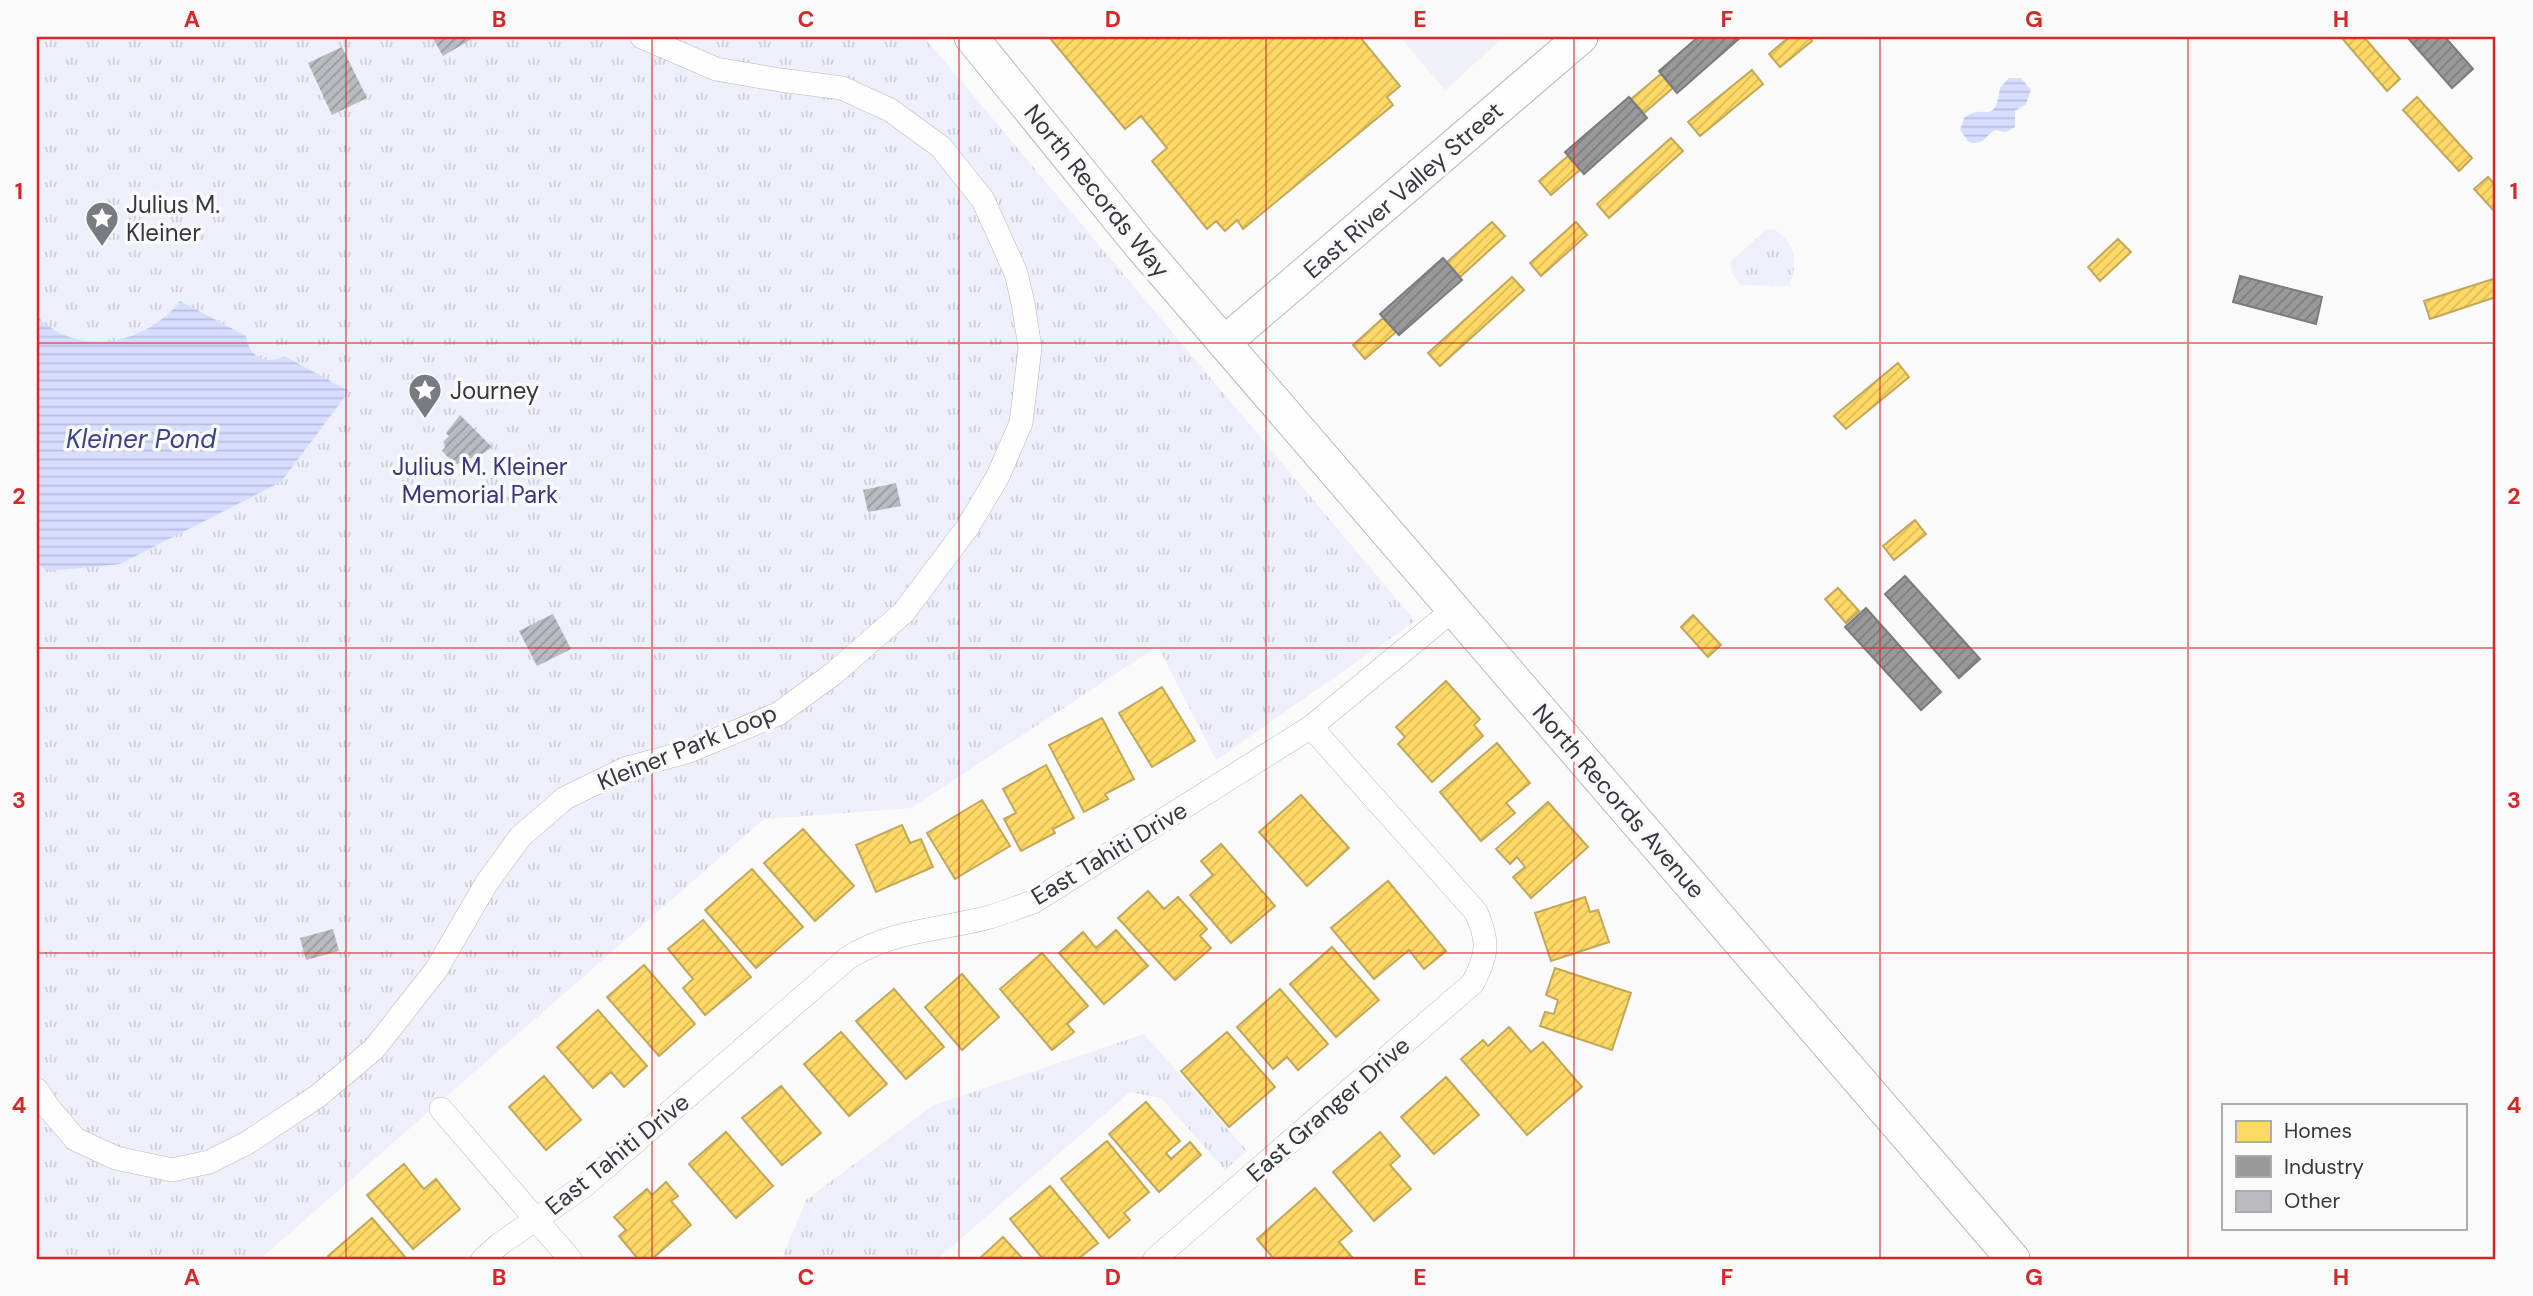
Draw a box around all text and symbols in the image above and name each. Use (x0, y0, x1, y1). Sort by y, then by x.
text: A (184, 4, 200, 34)
text: B (492, 4, 506, 34)
text: C (798, 4, 814, 34)
text: D (1105, 4, 1121, 34)
text: E (1413, 4, 1427, 34)
text: F (1721, 4, 1734, 34)
text: G (2025, 4, 2043, 34)
text: H (2333, 4, 2349, 34)
street label: East River Valley Street (1297, 95, 1509, 285)
street label: North Records Way (1017, 98, 1177, 284)
text: 1 (15, 176, 23, 206)
text: 1 (2510, 176, 2518, 206)
place label: Julius M. Kleiner (126, 189, 220, 248)
place icon: Julius M. Kleiner (83, 199, 121, 248)
place icon: Journey (406, 371, 444, 420)
place label: Journey (450, 375, 539, 406)
water label: Kleiner Pond (66, 422, 217, 456)
park label: Julius M. Kleiner Memorial Park (392, 451, 568, 510)
text: 2 (12, 481, 26, 511)
text: 2 (2507, 481, 2521, 511)
street label: Kleiner Park Loop (593, 697, 781, 797)
street label: North Records Avenue (1526, 697, 1712, 905)
text: 3 (12, 785, 26, 815)
text: 3 (2507, 785, 2521, 815)
street label: East Tahiti Drive (1025, 794, 1193, 912)
street label: East Granger Drive (1240, 1030, 1416, 1188)
street label: East Tahiti Drive (539, 1086, 695, 1222)
text: 4 (12, 1090, 27, 1120)
text: 4 (2507, 1090, 2522, 1120)
legend (2222, 1104, 2466, 1230)
text: Homes (2284, 1117, 2352, 1145)
text: Industry (2284, 1153, 2364, 1181)
text: Other (2284, 1187, 2340, 1215)
text: A (184, 1262, 200, 1292)
text: B (492, 1262, 506, 1292)
text: C (798, 1262, 814, 1292)
text: D (1105, 1262, 1121, 1292)
text: E (1413, 1262, 1427, 1292)
text: F (1721, 1262, 1734, 1292)
text: G (2025, 1262, 2043, 1292)
text: H (2333, 1262, 2349, 1292)

